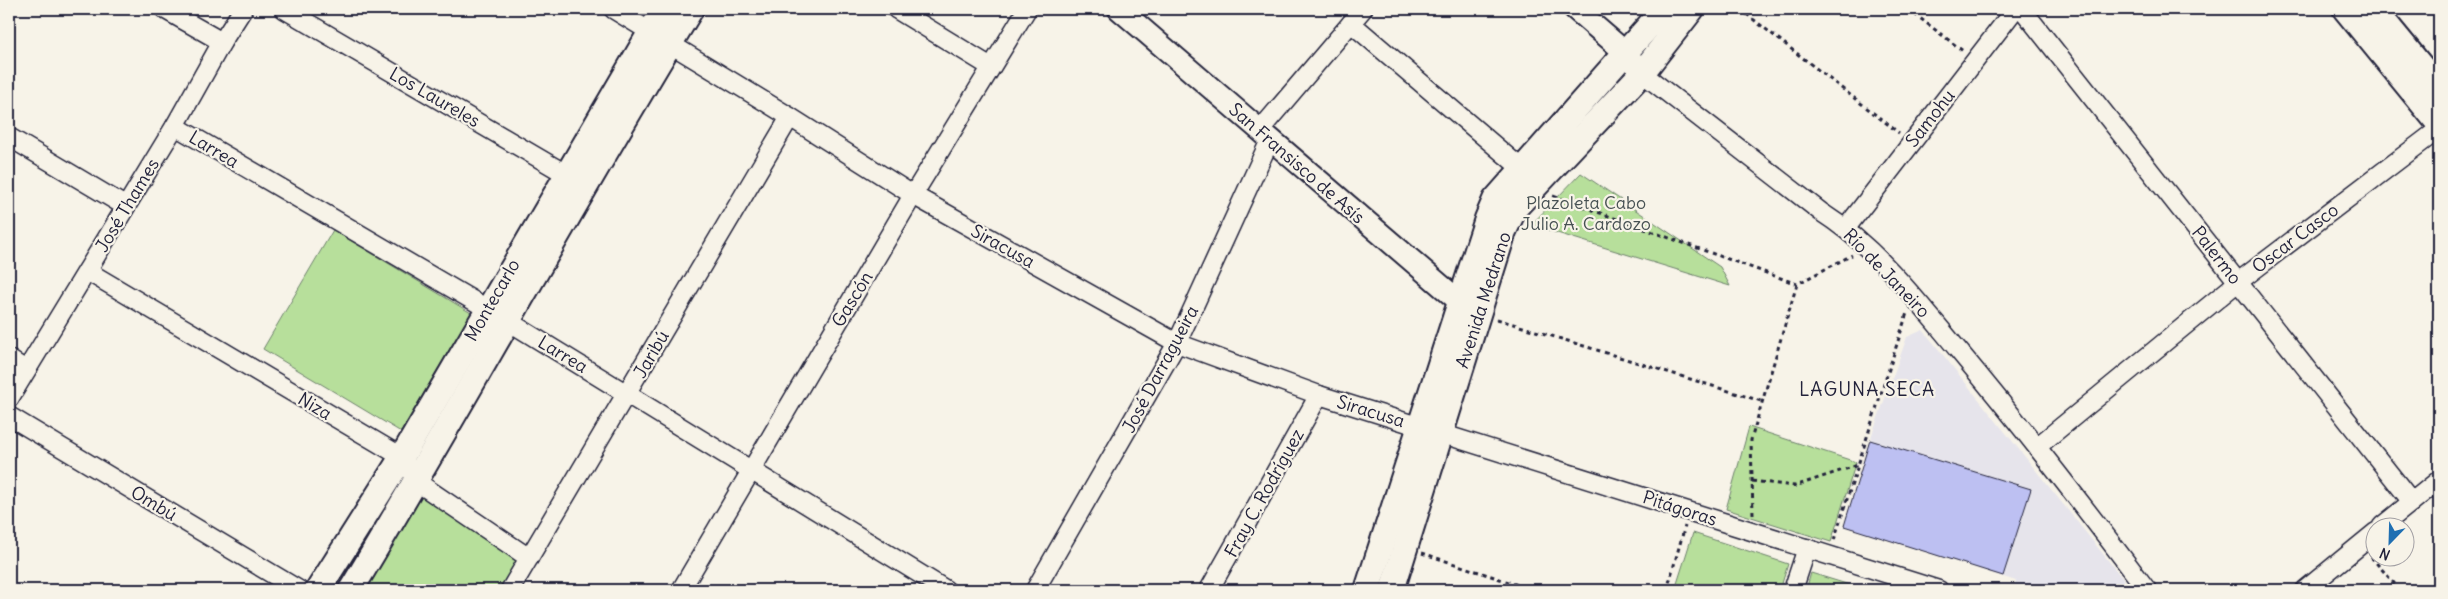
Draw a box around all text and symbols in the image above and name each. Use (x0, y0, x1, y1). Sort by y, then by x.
street label: Los Laureles (386, 62, 484, 132)
street label: Samohu (1900, 85, 1960, 151)
street label: San Fransisco de Asís (1224, 98, 1370, 228)
street label: Larrea (185, 125, 243, 173)
street label: José Thames (90, 154, 164, 256)
park label: Plazoleta Cabo Julio A. Cardozo (1521, 191, 1651, 235)
street label: Oscar Casco (2247, 198, 2343, 278)
street label: Siracusa (967, 219, 1039, 273)
street label: Palermo (2187, 221, 2247, 289)
street label: Río de Janeiro (1839, 224, 1935, 322)
street label: Avenida Medrano (1450, 229, 1516, 371)
street label: Montecarlo (459, 255, 525, 345)
street label: Gascón (826, 267, 878, 331)
street label: José Darragueira (1117, 301, 1203, 437)
street label: Jaribú (628, 326, 674, 382)
street label: Larrea (534, 330, 592, 378)
district label: LAGUNA SECA (1799, 377, 1935, 401)
street label: Niza (294, 387, 336, 425)
street label: Siracusa (1334, 390, 1408, 432)
street label: Fray C. Rodríguez (1219, 424, 1309, 561)
street label: Ombú (127, 480, 181, 526)
street label: Pitágoras (1640, 485, 1720, 531)
north arrow (2366, 516, 2416, 566)
text: N (2377, 544, 2393, 564)

